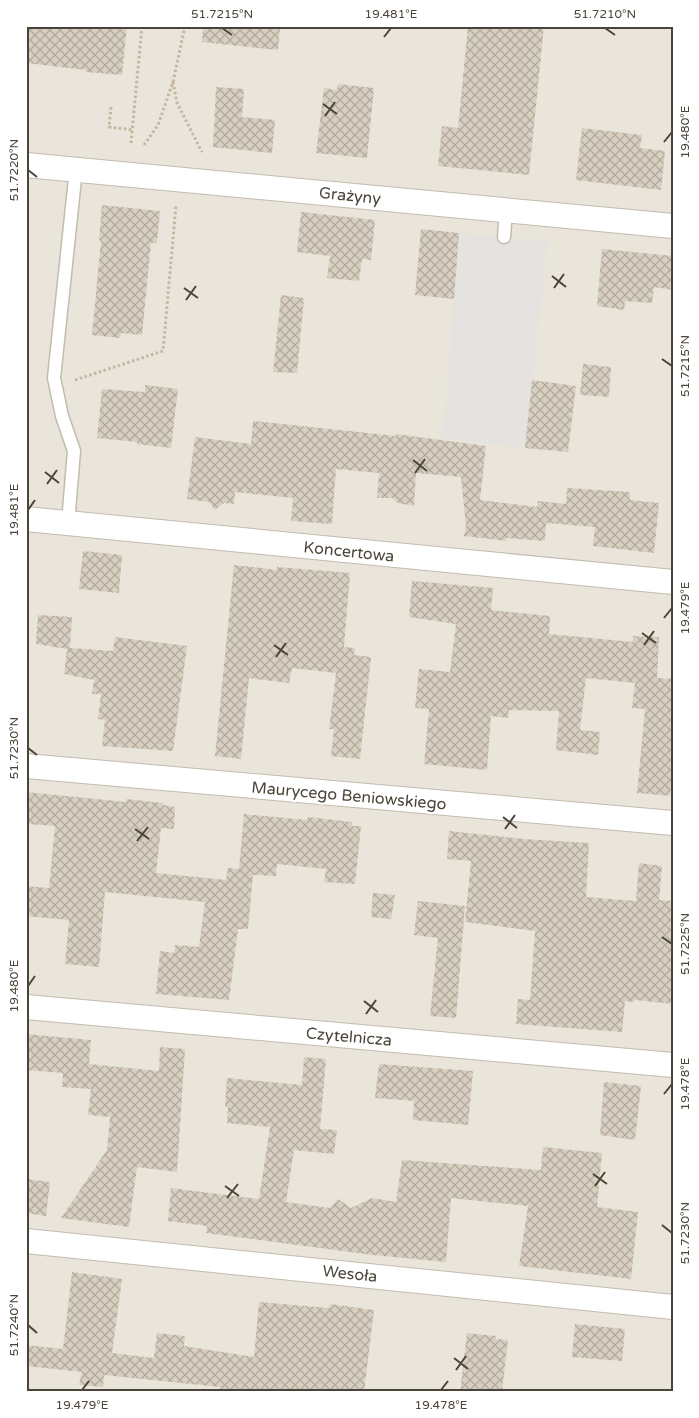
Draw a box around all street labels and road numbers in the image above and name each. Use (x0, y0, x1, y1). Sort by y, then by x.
street label: Grażyny (318, 183, 382, 209)
street label: Koncertowa (303, 537, 395, 567)
street label: Maurycego Beniowskiego (251, 778, 447, 814)
street label: Czytelnicza (305, 1023, 393, 1051)
street label: Wesoła (321, 1261, 378, 1287)

